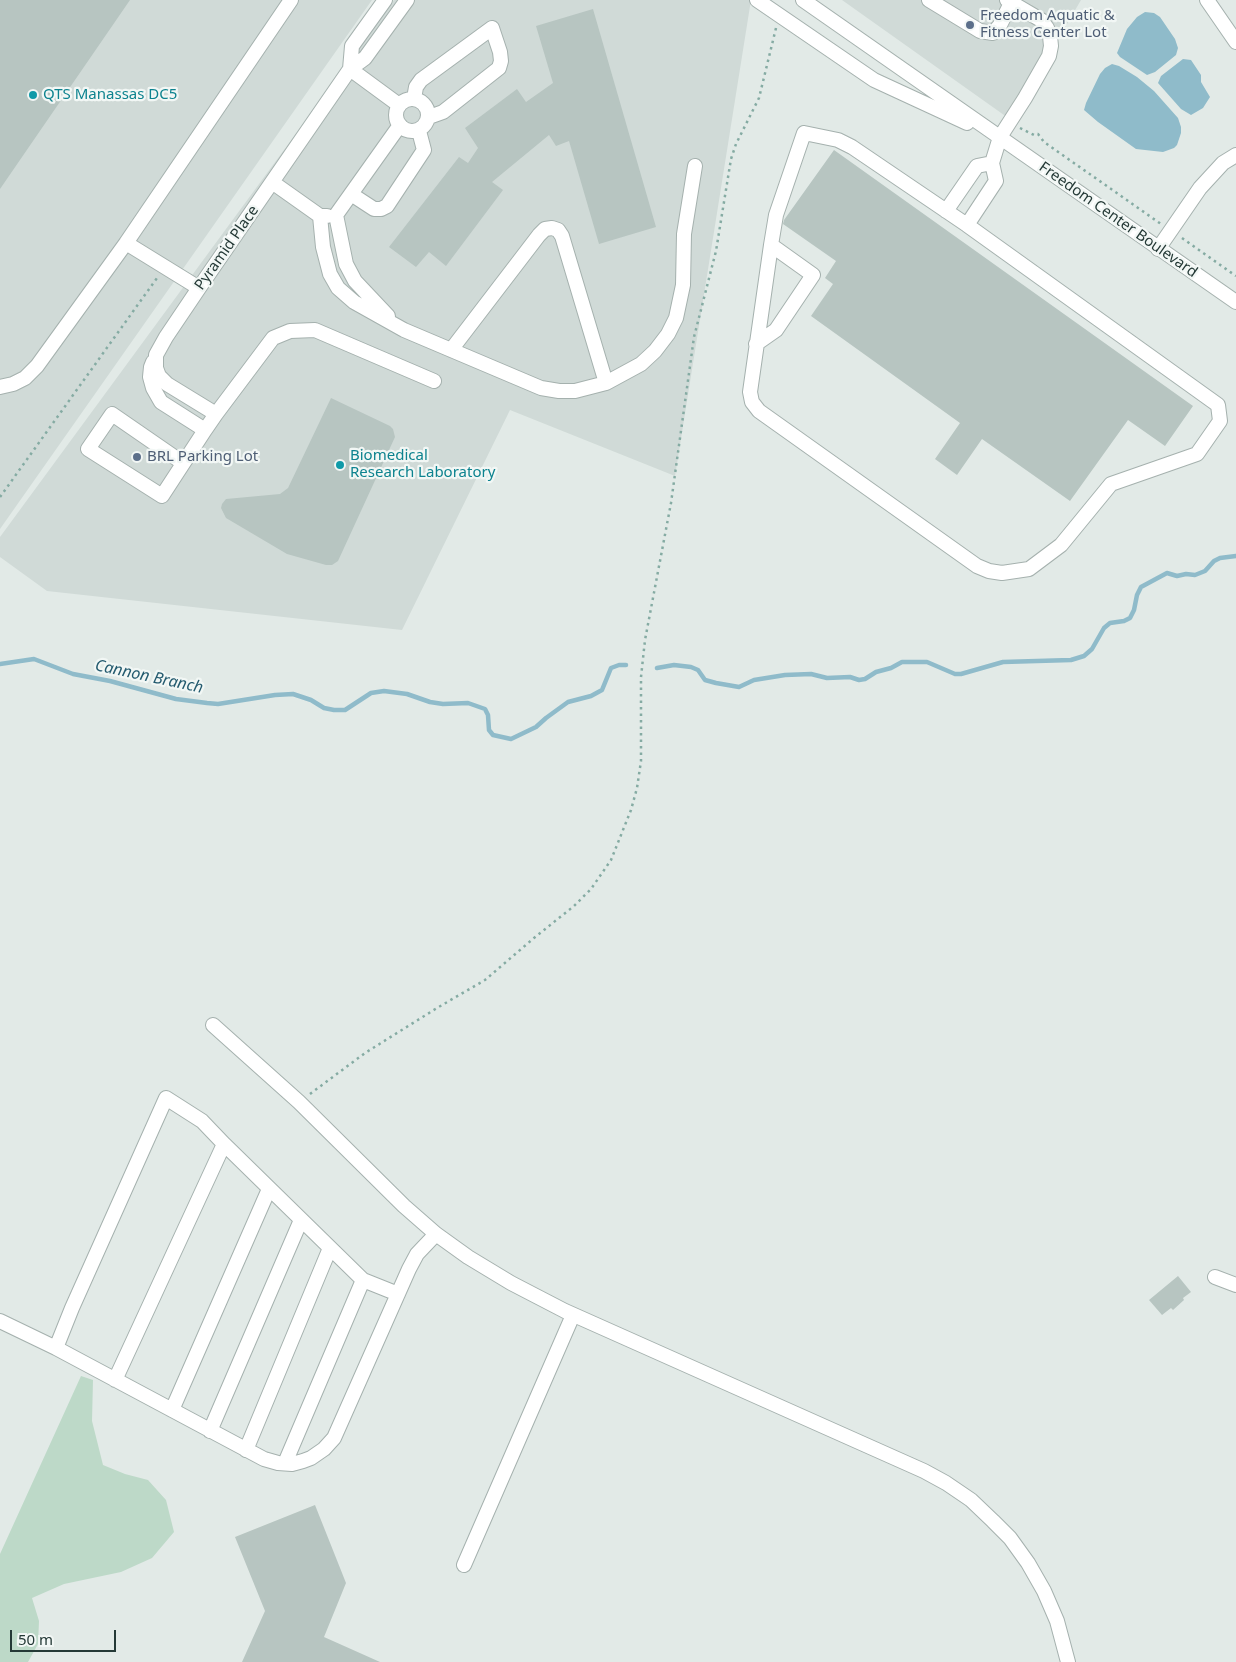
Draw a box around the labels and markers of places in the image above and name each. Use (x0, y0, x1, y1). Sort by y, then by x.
place label: Freedom Aquatic & Fitness Center Lot (980, 7, 1115, 42)
marker: Freedom Aquatic & Fitness Center Lot (964, 19, 976, 31)
place label: QTS Manassas DC5 (43, 86, 177, 104)
marker: QTS Manassas DC5 (27, 89, 39, 101)
place label: Biomedical Research Laboratory (350, 447, 495, 482)
place label: BRL Parking Lot (147, 448, 258, 466)
marker: BRL Parking Lot (131, 451, 143, 463)
marker: Biomedical Research Laboratory (334, 459, 346, 471)

